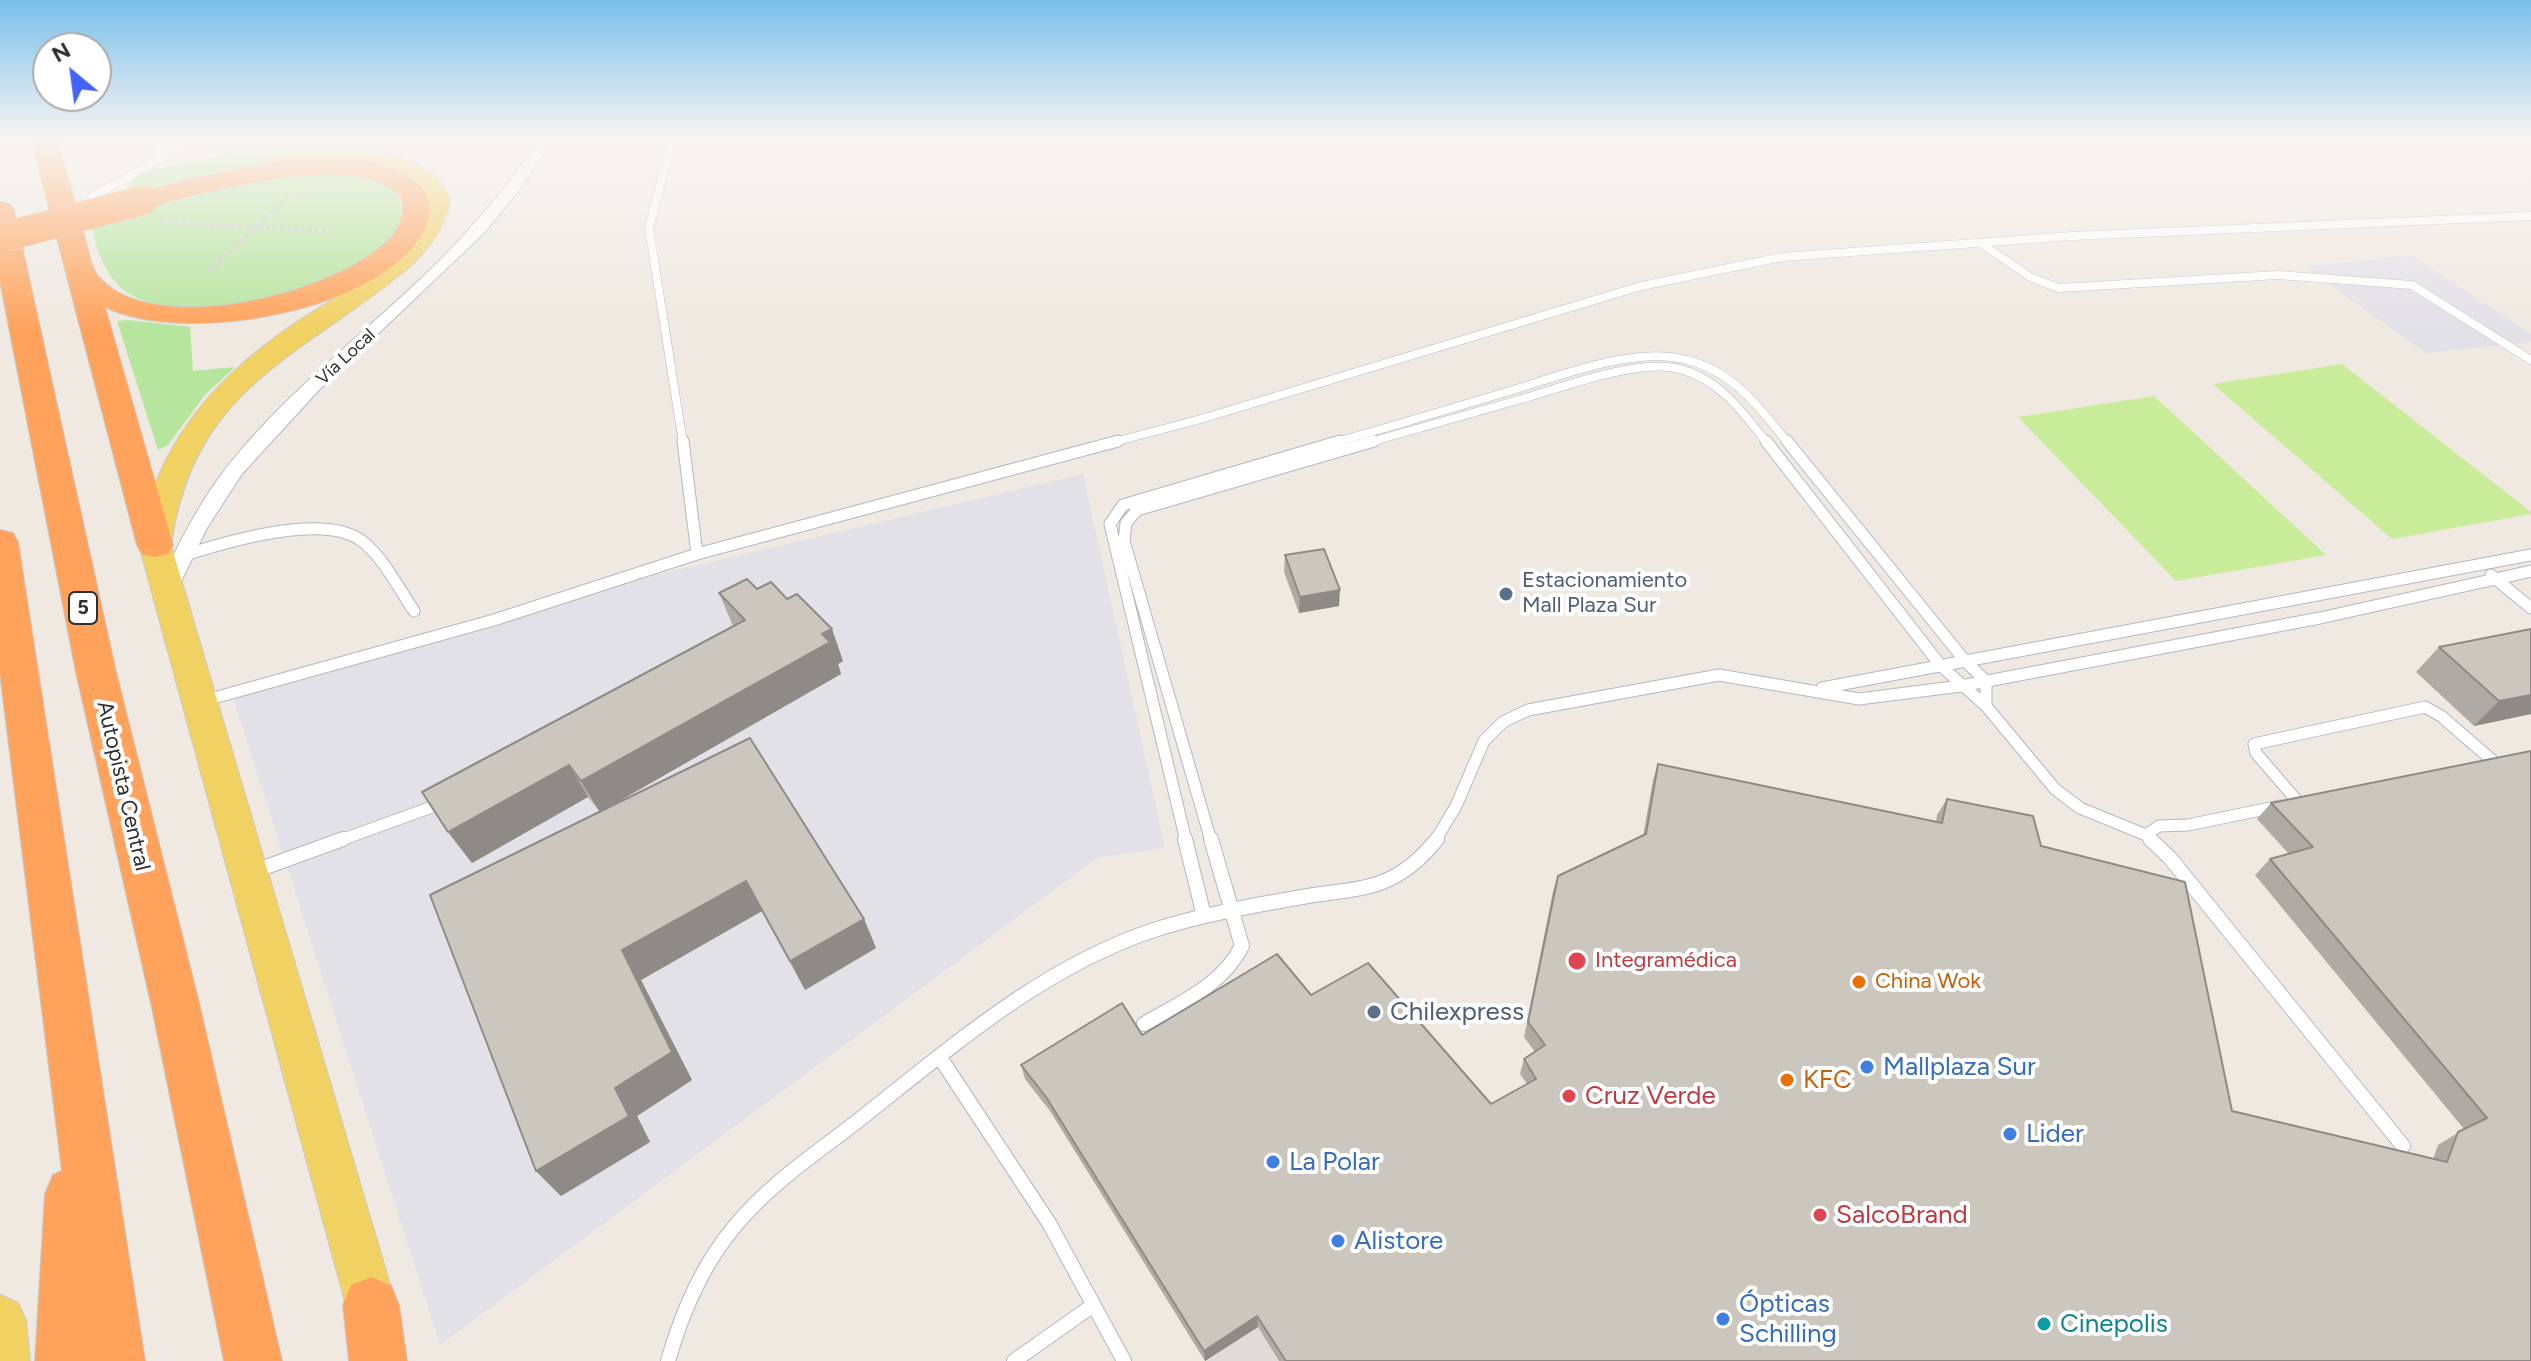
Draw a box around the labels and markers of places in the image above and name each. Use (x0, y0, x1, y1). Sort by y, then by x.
place label: Estacionamiento Mall Plaza Sur (1522, 568, 1687, 620)
marker: Estacionamiento Mall Plaza Sur (1497, 585, 1515, 603)
place label: Integramédica (1595, 948, 1737, 974)
marker: Integramédica (1566, 950, 1588, 972)
place label: China Wok (1875, 969, 1981, 995)
marker: China Wok (1850, 973, 1868, 991)
place label: Chilexpress (1390, 996, 1524, 1028)
marker: Chilexpress (1365, 1003, 1383, 1021)
place label: Mallplaza Sur (1883, 1051, 2036, 1083)
marker: Mallplaza Sur (1858, 1058, 1876, 1076)
place label: KFC (1803, 1064, 1852, 1096)
marker: KFC (1778, 1071, 1796, 1089)
place label: Cruz Verde (1585, 1080, 1716, 1112)
marker: Cruz Verde (1560, 1087, 1578, 1105)
place label: Lider (2026, 1118, 2084, 1150)
marker: Lider (2001, 1125, 2019, 1143)
place label: La Polar (1289, 1146, 1380, 1178)
marker: La Polar (1264, 1153, 1282, 1171)
place label: SalcoBrand (1836, 1199, 1968, 1231)
marker: SalcoBrand (1811, 1206, 1829, 1224)
place label: Alistore (1354, 1225, 1443, 1257)
marker: Alistore (1329, 1232, 1347, 1250)
place label: Ópticas Schilling (1739, 1288, 1837, 1350)
place label: Cinepolis (2060, 1308, 2168, 1340)
marker: Ópticas Schilling (1714, 1310, 1732, 1328)
marker: Cinepolis (2035, 1315, 2053, 1333)

